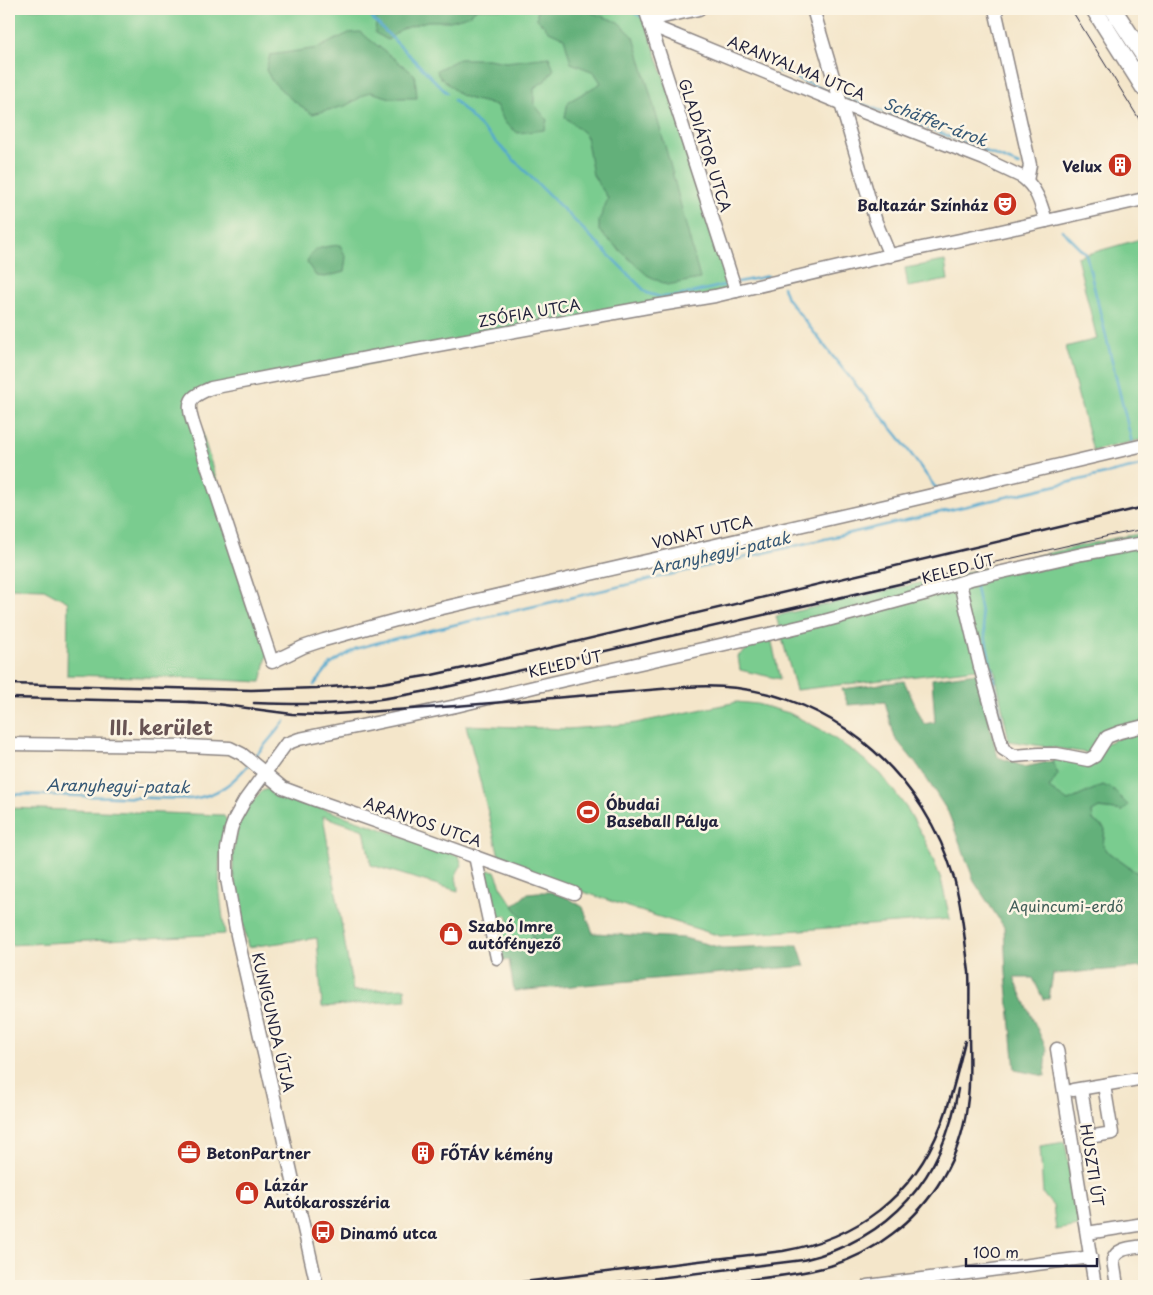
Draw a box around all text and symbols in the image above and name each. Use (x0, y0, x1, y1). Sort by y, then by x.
street label: ARANYALMA UTCA (725, 29, 869, 105)
street label: GLADIÁTOR UTCA (674, 75, 738, 215)
water label: Schäffer-árok (881, 90, 992, 152)
building icon: Velux (1107, 152, 1133, 178)
place label: Velux (1062, 154, 1103, 177)
theatre icon: Baltazár Színház (992, 191, 1018, 217)
place label: Baltazár Színház (857, 193, 988, 216)
street label: ZSÓFIA UTCA (476, 292, 582, 332)
street label: VONAT UTCA (650, 508, 754, 554)
water label: Aranyhegyi-patak (648, 524, 794, 580)
street label: KELED ÚT (919, 547, 998, 589)
street label: KELED ÚT (526, 643, 605, 683)
district label: III. kerület (109, 712, 213, 742)
water label: Aranyhegyi-patak (46, 772, 191, 798)
street label: ARANYOS UTCA (361, 790, 485, 852)
place label: Óbudai Baseball Pálya (606, 792, 719, 832)
sports icon: Óbudai Baseball Pálya (575, 799, 601, 825)
park label: Aquincumi-erdő (1009, 894, 1123, 917)
place label: Szabó Imre autófényező (468, 914, 561, 954)
shop icon: Szabó Imre autófényező (438, 921, 464, 947)
street label: KUNIGUNDA ÚTJA (247, 950, 301, 1094)
street label: HUSZTI ÚT (1075, 1122, 1111, 1209)
office icon: BetonPartner (176, 1139, 202, 1165)
building icon: FŐTÁV kémény (410, 1140, 436, 1166)
place label: BetonPartner (206, 1141, 311, 1164)
place label: FŐTÁV kémény (440, 1142, 553, 1165)
place label: Lázár Autókarosszéria (264, 1173, 391, 1213)
shop icon: Lázár Autókarosszéria (234, 1180, 260, 1206)
bus stop icon: Dinamó utca (310, 1219, 336, 1245)
place label: Dinamó utca (340, 1221, 437, 1244)
scale bar (966, 1235, 1097, 1267)
text: 100 m (973, 1240, 1019, 1263)

